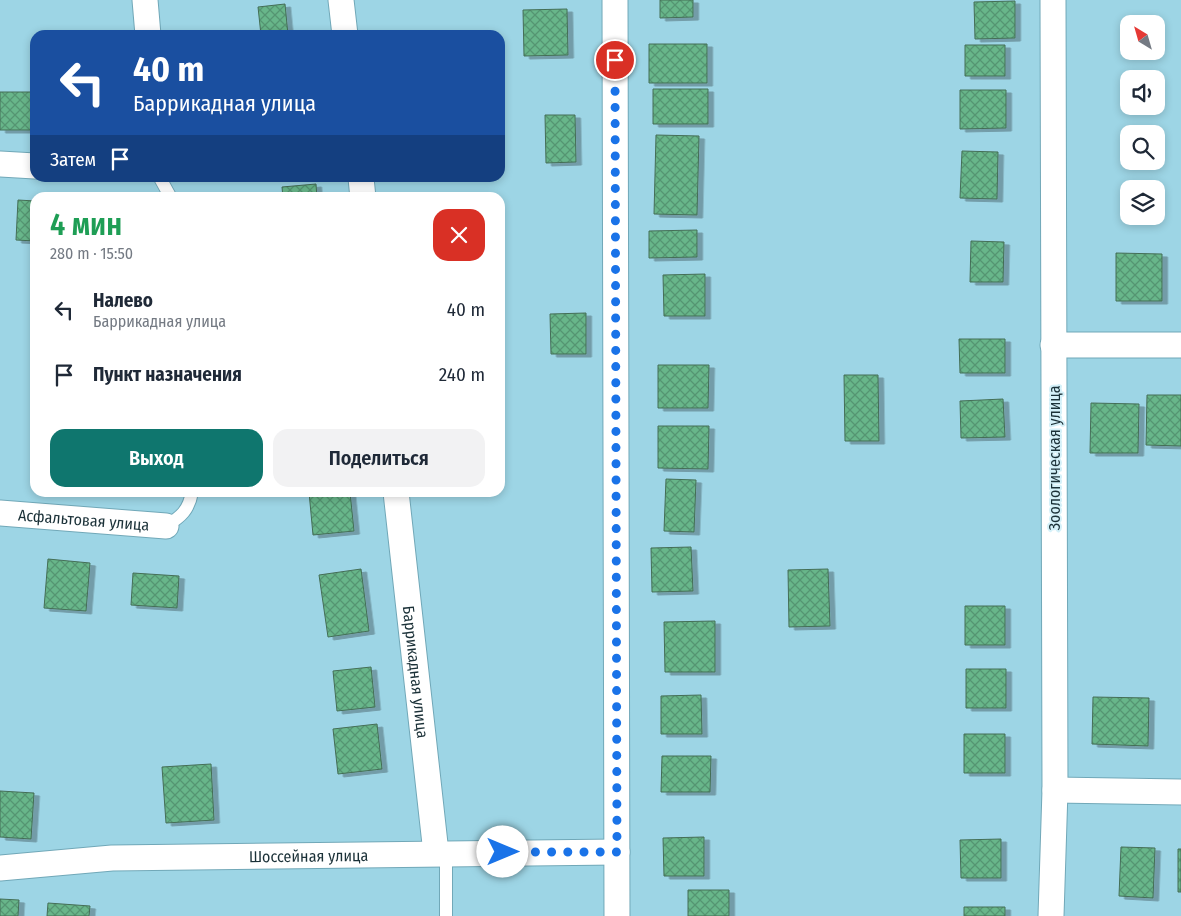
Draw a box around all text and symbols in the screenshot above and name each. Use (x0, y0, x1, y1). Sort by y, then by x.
north arrow (1120, 15, 1165, 60)
map controls (1120, 15, 1165, 225)
pin (594, 39, 636, 81)
icon: arrive (601, 46, 629, 74)
text: 40 m (133, 48, 204, 90)
icon: left (50, 50, 115, 115)
button: sound (1120, 70, 1165, 115)
text: Баррикадная улица (133, 90, 316, 117)
button: search (1120, 125, 1165, 170)
icon: arrive (106, 145, 134, 173)
text: Затем (50, 148, 96, 171)
button: layers (1120, 180, 1165, 225)
text: 4 мин (50, 207, 122, 243)
button: close (433, 209, 485, 261)
text: 280 m · 15:50 (50, 244, 133, 263)
text: Налево (93, 289, 153, 312)
icon: left (50, 296, 78, 324)
text: 40 m (447, 298, 485, 321)
text: Баррикадная улица (93, 312, 226, 331)
icon: arrive (50, 361, 78, 389)
text: Пункт назначения (93, 363, 242, 386)
text: 240 m (439, 363, 485, 386)
street label: Зоологическая улица (1045, 385, 1064, 531)
button: Выход (50, 429, 263, 487)
button: Поделиться (273, 429, 485, 487)
street label: Асфальтовая улица (17, 505, 150, 534)
street label: Баррикадная улица (399, 605, 433, 739)
position arrow (476, 825, 528, 877)
street label: Шоссейная улица (249, 845, 369, 866)

